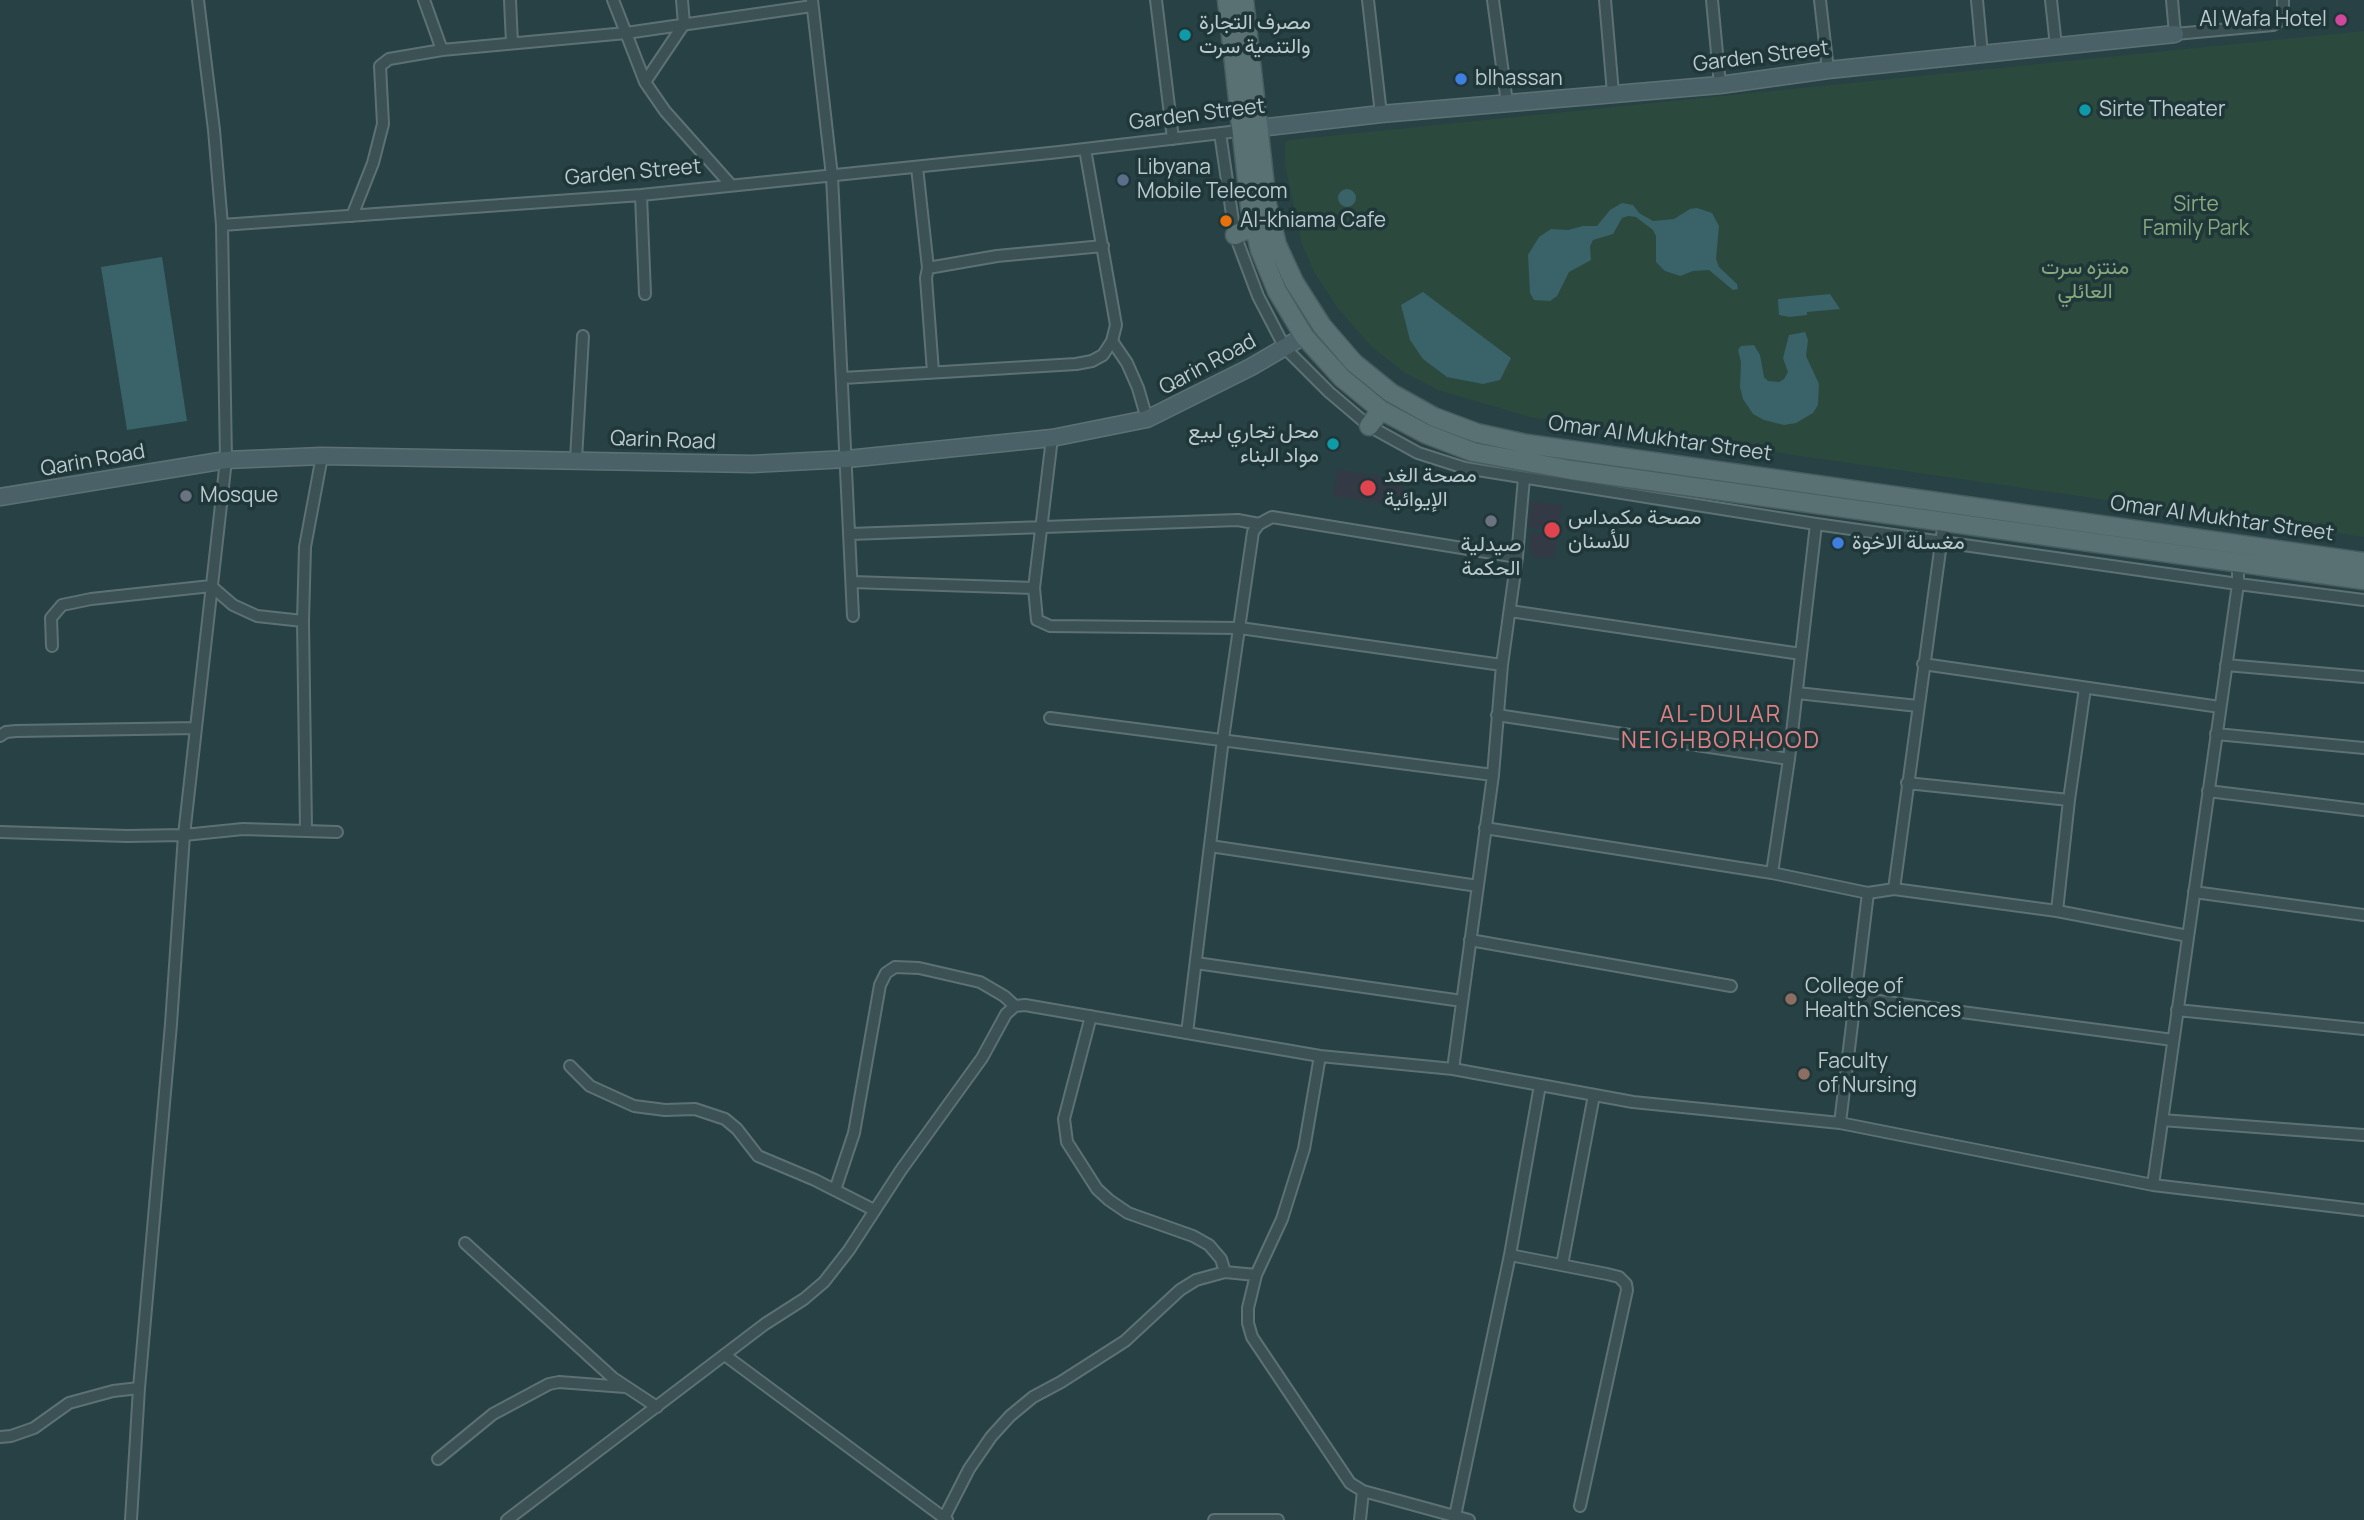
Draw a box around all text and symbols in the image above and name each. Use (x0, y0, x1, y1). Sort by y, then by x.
place label: Al Wafa Hotel (2199, 7, 2327, 33)
place label: مصرف التجارة والتنمية سرت (1199, 10, 1311, 60)
marker: Al Wafa Hotel (2333, 12, 2349, 28)
marker: مصرف التجارة والتنمية سرت (1177, 27, 1193, 43)
street label: Garden Street (1692, 36, 1830, 78)
place label: blhassan (1475, 66, 1563, 92)
marker: blhassan (1453, 71, 1469, 87)
street label: Garden Street (1128, 94, 1266, 136)
place label: Sirte Theater (2099, 97, 2225, 123)
marker: Sirte Theater (2077, 102, 2093, 118)
street label: Garden Street (564, 154, 702, 192)
place label: Libyana Mobile Telecom (1137, 155, 1288, 205)
marker: Libyana Mobile Telecom (1115, 172, 1131, 188)
park label: Sirte Family Park (2143, 192, 2249, 242)
place label: Al-khiama Cafe (1240, 208, 1386, 234)
marker: Al-khiama Cafe (1218, 213, 1234, 229)
park label: منتزه سرت العائلي (2041, 255, 2129, 305)
street label: Qarin Road (1155, 329, 1261, 401)
street label: Omar Al Mukhtar Street (1547, 411, 1773, 467)
place label: محل تجاري لبيع مواد البناء (1188, 419, 1319, 469)
street label: Qarin Road (610, 427, 716, 455)
marker: محل تجاري لبيع مواد البناء (1325, 436, 1341, 452)
street label: Qarin Road (39, 439, 147, 483)
place label: مصحة الغد الإيوائية (1384, 463, 1477, 513)
marker: مصحة الغد الإيوائية (1358, 478, 1378, 498)
place label: Mosque (200, 483, 278, 509)
marker: Mosque (178, 488, 194, 504)
street label: Omar Al Mukhtar Street (2109, 491, 2335, 547)
place label: مصحة مكمداس للأسنان (1568, 505, 1701, 555)
marker: صيدلية الحكمة (1483, 513, 1499, 529)
marker: مصحة مكمداس للأسنان (1542, 520, 1562, 540)
place label: مغسلة الاخوة (1852, 530, 1965, 556)
place label: صيدلية الحكمة (1461, 532, 1521, 582)
marker: مغسلة الاخوة (1830, 535, 1846, 551)
district label: AL-DULAR NEIGHBORHOOD (1623, 702, 1819, 756)
place label: College of Health Sciences (1805, 974, 1961, 1024)
marker: College of Health Sciences (1783, 991, 1799, 1007)
place label: Faculty of Nursing (1818, 1049, 1917, 1099)
marker: Faculty of Nursing (1796, 1066, 1812, 1082)

